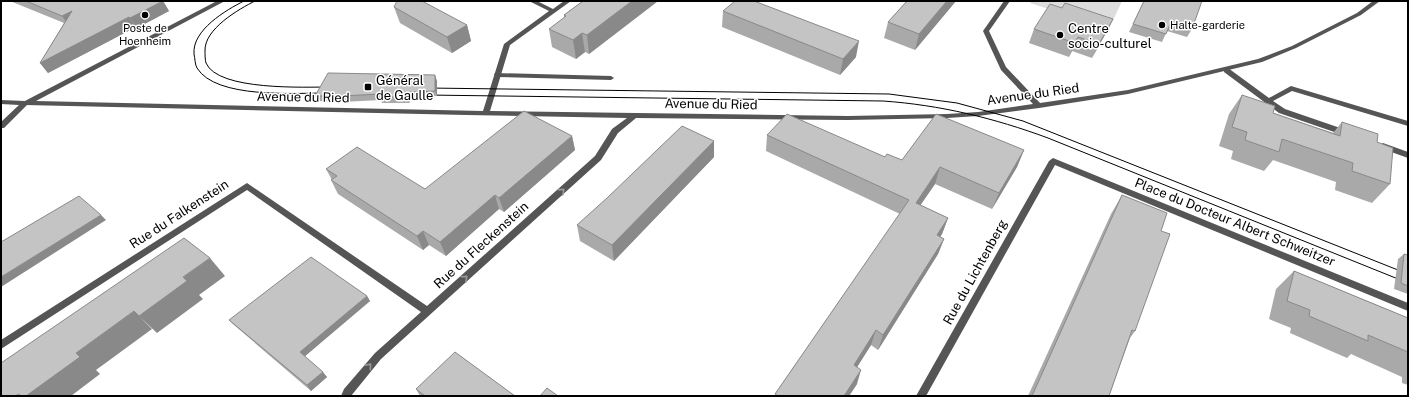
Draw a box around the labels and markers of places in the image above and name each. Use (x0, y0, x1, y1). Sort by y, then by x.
marker: Poste de Hoenheim (140, 10, 150, 20)
place label: Halte-garderie (1170, 19, 1245, 31)
marker: Halte-garderie (1157, 20, 1167, 30)
place label: Centre socio-culturel (1068, 21, 1152, 51)
place label: Poste de Hoenheim (119, 22, 171, 47)
marker: Centre socio-culturel (1055, 30, 1065, 40)
place label: Général de Gaulle (376, 73, 433, 103)
marker: Général de Gaulle (363, 82, 373, 92)

